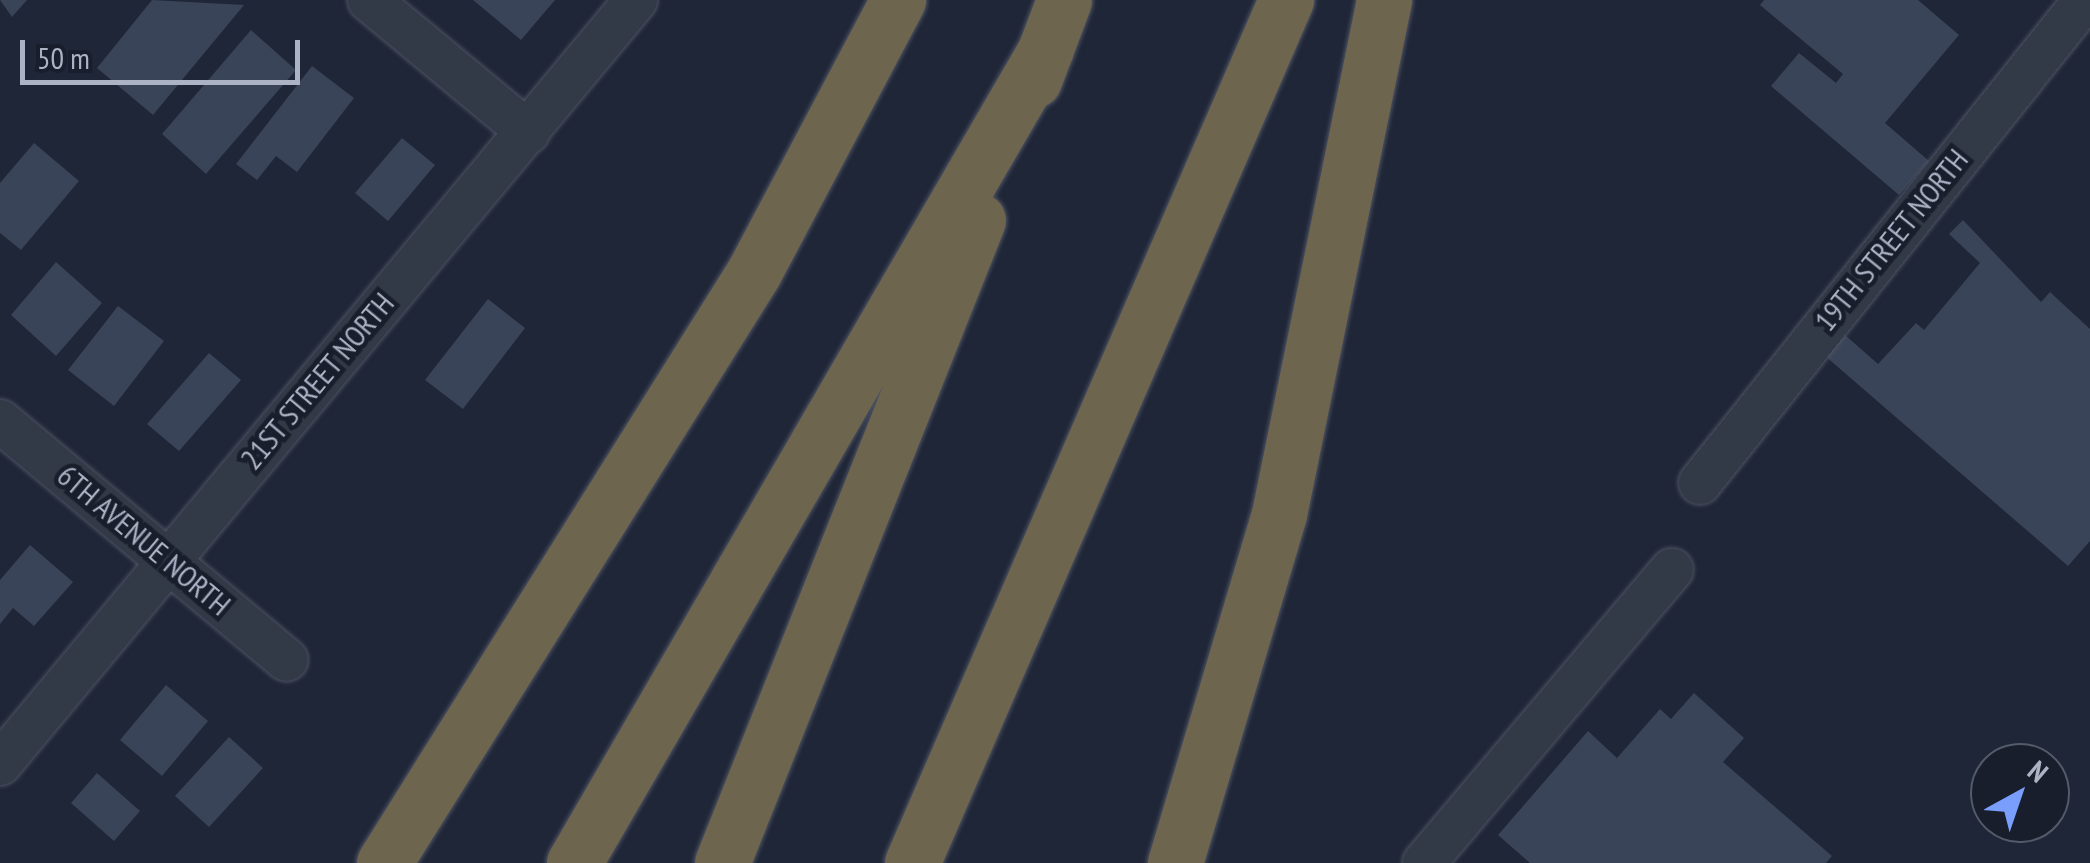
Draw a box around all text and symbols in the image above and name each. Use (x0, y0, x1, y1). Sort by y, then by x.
scale bar (25, 20, 305, 82)
text: 50 m (37, 38, 90, 77)
street label: 19TH STREET NORTH (1806, 142, 1976, 338)
street label: 21ST STREET NORTH (232, 285, 402, 477)
street label: 6TH AVENUE NORTH (50, 457, 238, 623)
north arrow (1970, 743, 2070, 843)
text: N (2021, 752, 2056, 790)

